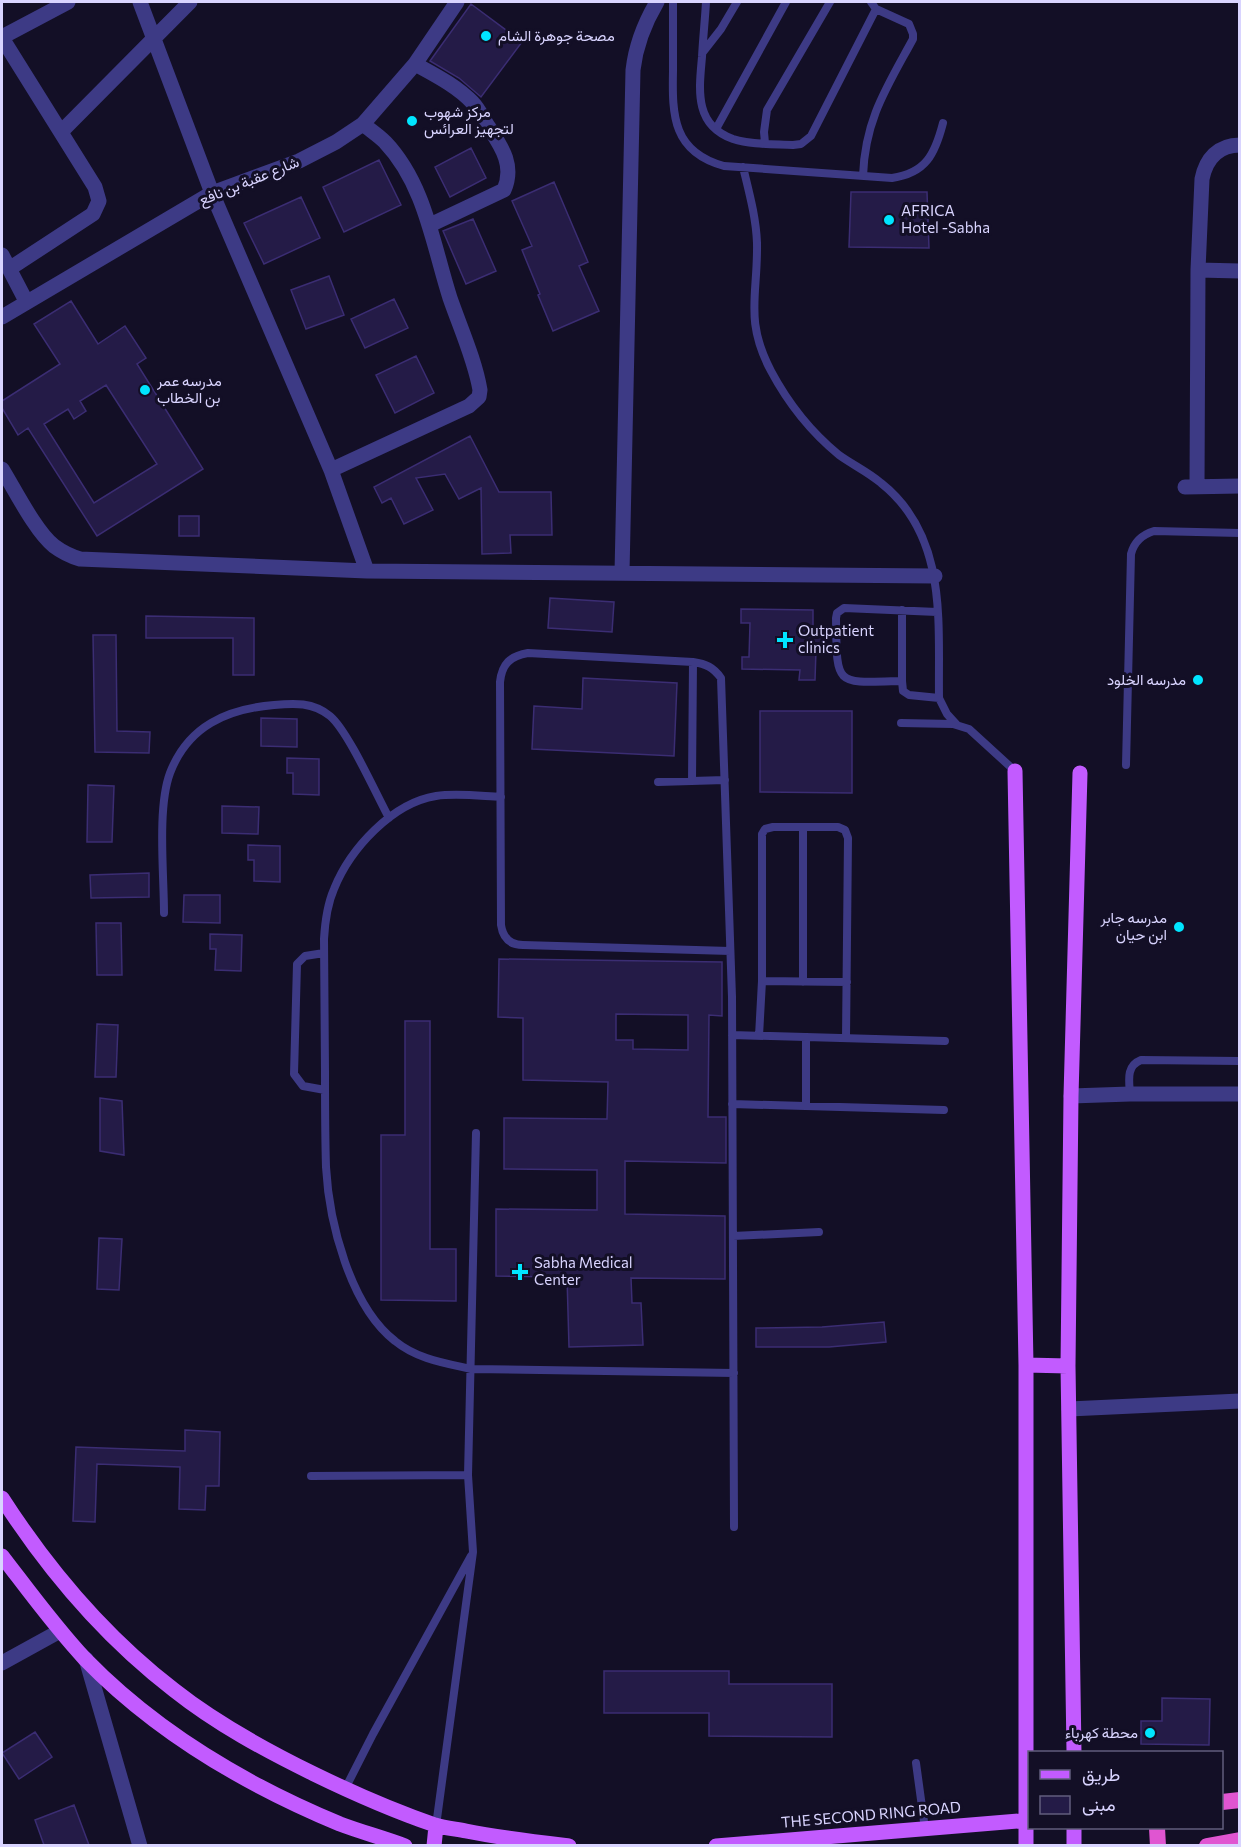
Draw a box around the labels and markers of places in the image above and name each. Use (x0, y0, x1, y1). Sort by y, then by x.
place label: مصحة جوهرة الشام (498, 26, 615, 46)
marker: مصحة جوهرة الشام (479, 29, 493, 43)
place label: مركز شهوب لتجهيز العرائس (424, 102, 514, 139)
marker: مركز شهوب لتجهيز العرائس (405, 114, 419, 128)
place label: AFRICA Hotel -Sabha (901, 201, 990, 236)
marker: AFRICA Hotel -Sabha (882, 213, 896, 227)
place label: مدرسه عمر بن الخطاب (156, 371, 222, 408)
marker: مدرسه عمر بن الخطاب (138, 383, 152, 397)
place label: Outpatient clinics (798, 621, 874, 656)
marker: Outpatient clinics (776, 631, 794, 649)
place label: مدرسه الخلود (1107, 670, 1186, 689)
marker: مدرسه الخلود (1191, 673, 1205, 687)
place label: مدرسه جابر ابن حيان (1099, 908, 1167, 945)
marker: مدرسه جابر ابن حيان (1172, 920, 1186, 934)
place label: Sabha Medical Center (534, 1253, 633, 1288)
marker: Sabha Medical Center (511, 1263, 529, 1281)
place label: محطة كهرباء (1065, 1723, 1138, 1742)
marker: محطة كهرباء (1143, 1726, 1157, 1740)

